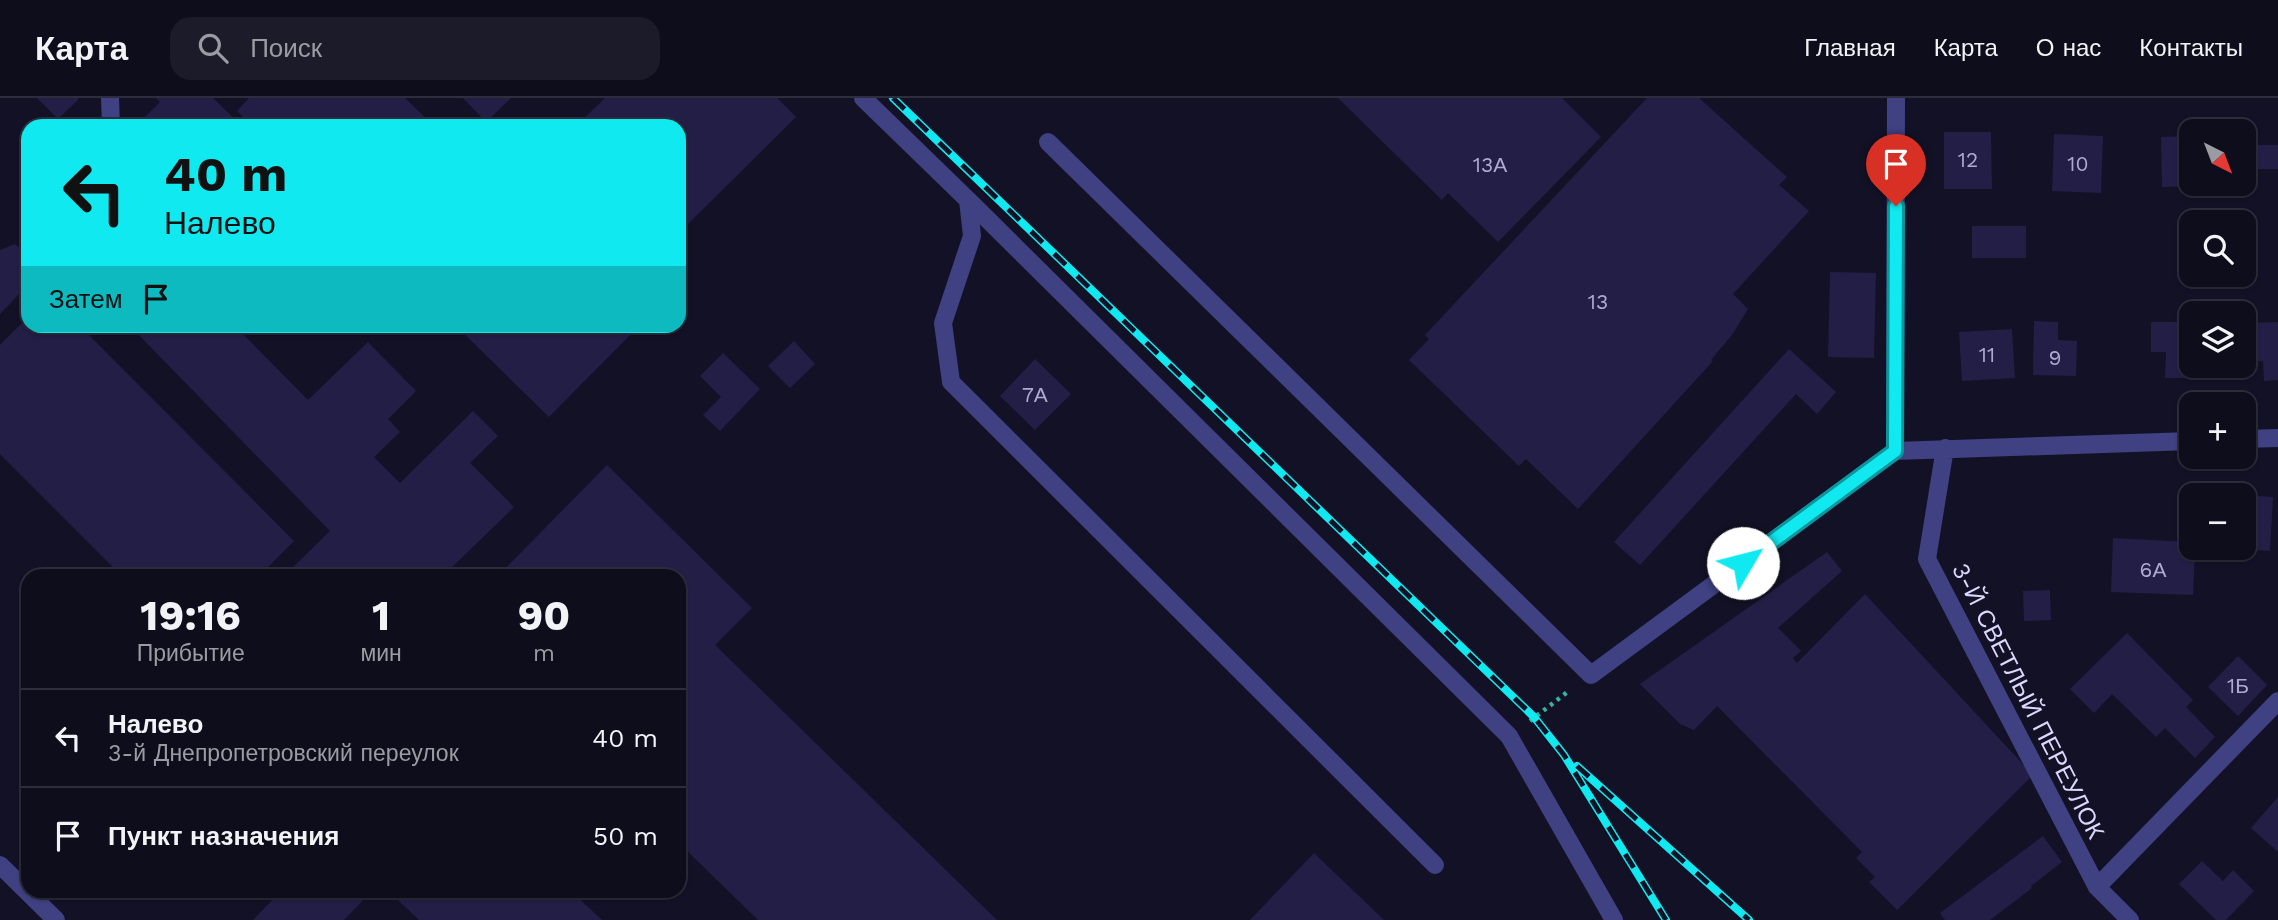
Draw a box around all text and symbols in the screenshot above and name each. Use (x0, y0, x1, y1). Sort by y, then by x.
search box (170, 17, 660, 80)
text: Карта (35, 29, 128, 68)
icon: search (194, 29, 232, 67)
text: Поиск (250, 33, 322, 63)
text: Главная (1804, 34, 1896, 62)
text: Карта (1934, 34, 1998, 62)
text: О нас (2036, 34, 2101, 62)
text: Контакты (2139, 34, 2243, 62)
north arrow (2179, 119, 2256, 196)
map controls (2179, 119, 2256, 560)
pin (1866, 134, 1926, 206)
text: 40 m (164, 145, 287, 203)
icon: arrive (1877, 145, 1915, 183)
icon: left (49, 147, 140, 238)
house number: 12 (1958, 147, 1978, 172)
house number: 10 (2067, 151, 2089, 176)
house number: 13А (1473, 152, 1507, 177)
text: Налево (164, 204, 276, 242)
button: search (2179, 210, 2256, 287)
icon: arrive (137, 280, 175, 318)
text: Затем (49, 284, 123, 314)
house number: 13 (1588, 289, 1608, 314)
button: layers (2179, 301, 2256, 378)
house number: 11 (1979, 342, 1995, 367)
house number: 9 (2049, 345, 2061, 370)
house number: 7А (1022, 382, 1048, 407)
button: + (2179, 392, 2256, 469)
button: − (2179, 483, 2256, 560)
position arrow (1706, 526, 1780, 600)
house number: 6А (2140, 557, 2166, 582)
street label: 3-Й СВЕТЛЫЙ ПЕРЕУЛОК (1946, 558, 2110, 844)
text: 19:16 (140, 591, 241, 640)
text: 1 (372, 591, 390, 640)
text: 90 (517, 591, 570, 640)
text: Прибытие (137, 640, 245, 667)
text: мин (360, 640, 402, 667)
text: m (533, 640, 555, 667)
house number: 1Б (2227, 673, 2249, 698)
text: Налево (108, 709, 203, 739)
icon: left (49, 719, 87, 757)
text: 40 m (592, 723, 658, 753)
text: 3-й Днепропетровский переулок (108, 740, 459, 767)
icon: arrive (49, 817, 87, 855)
text: Пункт назначения (108, 821, 339, 851)
text: 50 m (593, 821, 658, 851)

